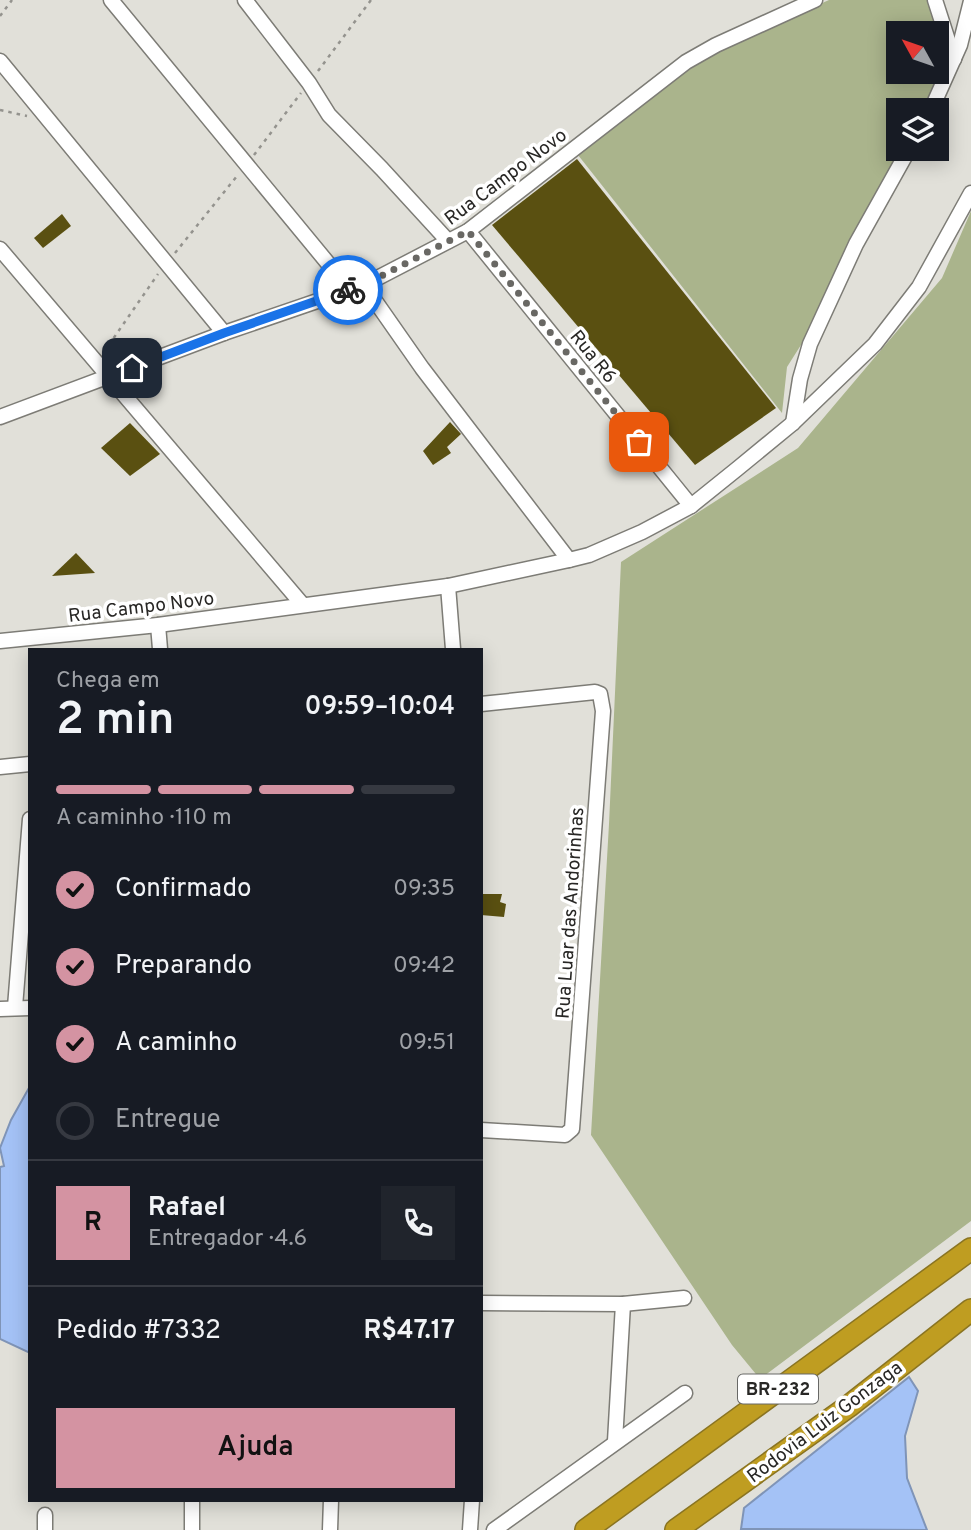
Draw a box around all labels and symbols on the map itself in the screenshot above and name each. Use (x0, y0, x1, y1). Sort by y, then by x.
north arrow (886, 21, 948, 84)
street label: Rua Campo Novo (440, 124, 572, 231)
courier (313, 255, 383, 325)
street label: Rua R6 (564, 326, 621, 389)
pin (102, 338, 162, 398)
pin (609, 412, 669, 472)
street label: Rua Campo Novo (67, 587, 216, 629)
street label: Rua Luar das Andorinhas (552, 807, 590, 1020)
street label: Rodovia Luiz Gonzaga (743, 1356, 908, 1489)
road number: BR-232 (738, 1374, 818, 1404)

